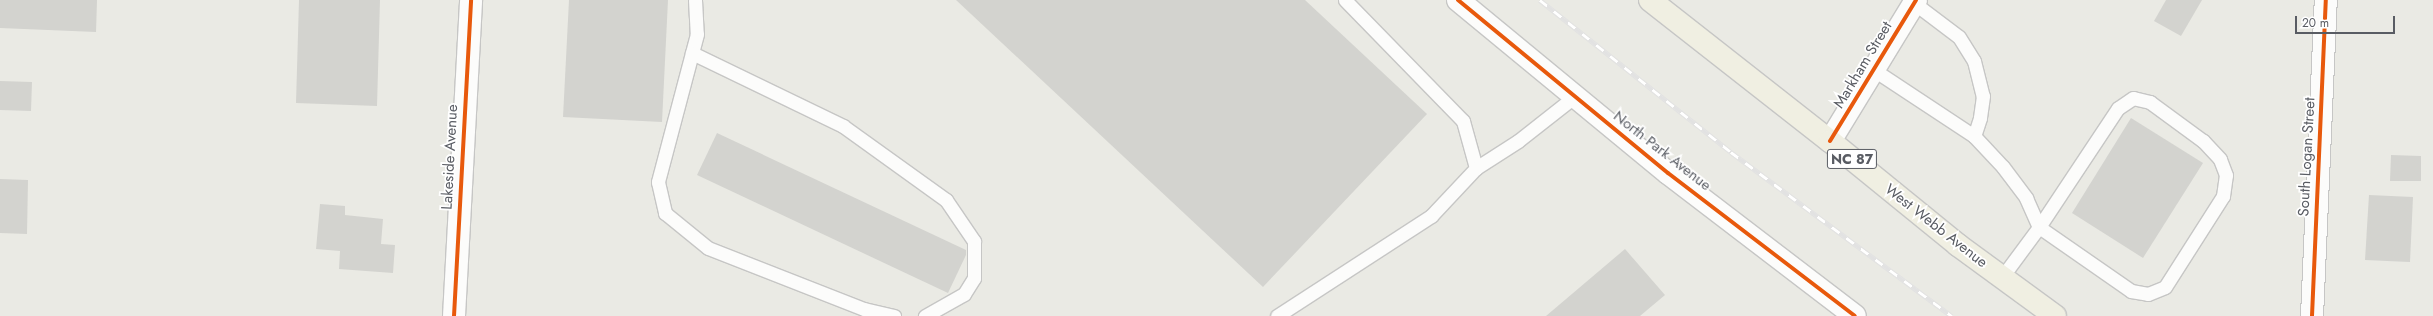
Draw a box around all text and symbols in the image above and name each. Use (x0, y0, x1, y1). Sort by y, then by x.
scale bar (2297, 8, 2397, 34)
text: 20 m (2302, 14, 2329, 32)
street label: Markham Street (1830, 18, 1896, 112)
street label: South Logan Street (2295, 97, 2319, 217)
street label: Lakeside Avenue (438, 104, 462, 210)
street label: North Park Avenue (1610, 107, 1714, 195)
road number: NC 87 (1826, 147, 1878, 171)
street label: West Webb Avenue (1881, 180, 1991, 272)

